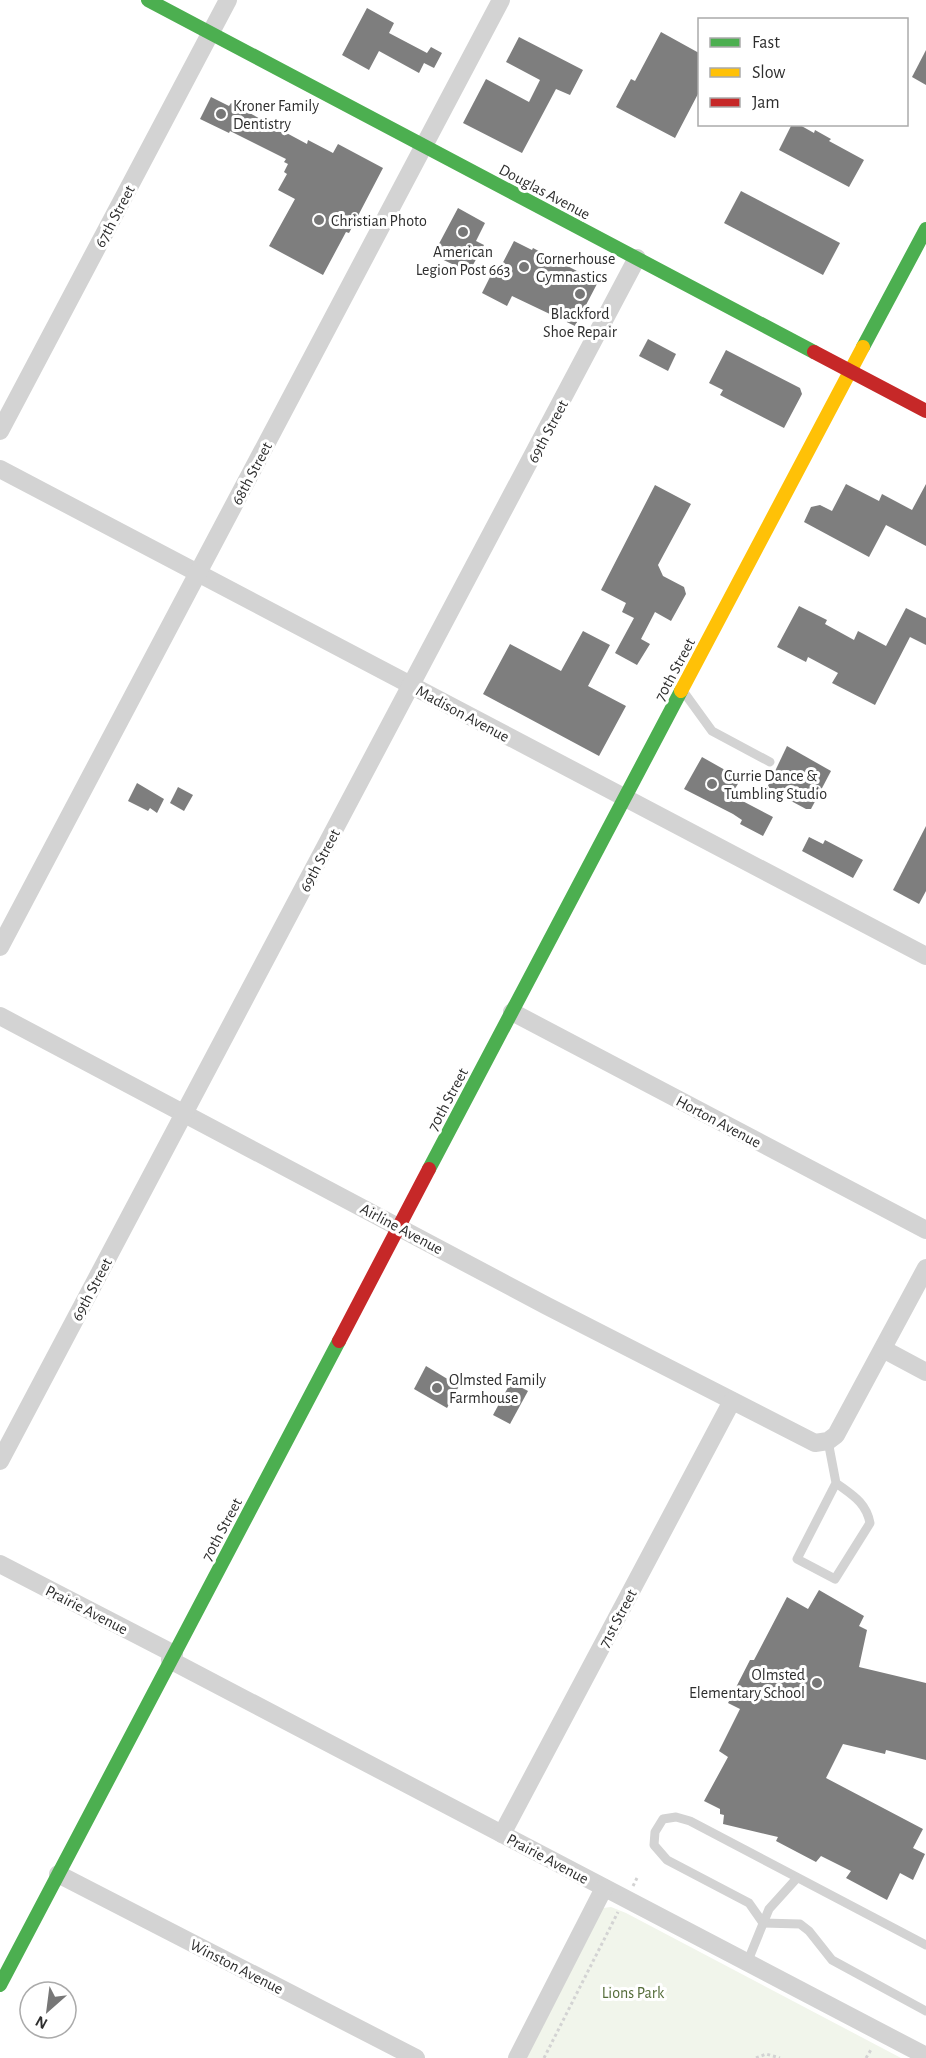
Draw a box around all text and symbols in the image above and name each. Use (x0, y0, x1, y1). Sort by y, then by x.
legend (698, 18, 908, 126)
text: Fast (752, 34, 780, 52)
text: Slow (752, 64, 785, 82)
text: Jam (752, 94, 780, 112)
place label: Kroner Family Dentistry (233, 98, 319, 133)
marker: Kroner Family Dentistry (214, 107, 228, 121)
street label: Douglas Avenue (496, 161, 593, 223)
street label: 67th Street (92, 183, 138, 250)
marker: Christian Photo (312, 213, 326, 227)
place label: Christian Photo (331, 213, 427, 229)
marker: American Legion Post 663 (456, 225, 470, 239)
place label: American Legion Post 663 (416, 244, 510, 278)
place label: Cornerhouse Gymnastics (536, 251, 615, 286)
marker: Cornerhouse Gymnastics (517, 260, 531, 274)
marker: Blackford Shoe Repair (573, 287, 587, 301)
place label: Blackford Shoe Repair (543, 306, 618, 340)
street label: 69th Street (525, 397, 571, 466)
street label: 68th Street (229, 439, 275, 508)
street label: 70th Street (652, 635, 698, 704)
street label: Madison Avenue (413, 683, 512, 745)
place label: Currie Dance & Tumbling Studio (724, 768, 827, 802)
marker: Currie Dance & Tumbling Studio (705, 777, 719, 791)
street label: 69th Street (297, 826, 343, 895)
street label: 70th Street (425, 1065, 471, 1134)
street label: Horton Avenue (673, 1093, 764, 1151)
street label: Airline Avenue (358, 1200, 445, 1257)
street label: 69th Street (69, 1255, 115, 1324)
place label: Olmsted Family Farmhouse (449, 1372, 546, 1406)
marker: Olmsted Family Farmhouse (430, 1381, 444, 1395)
street label: 70th Street (199, 1495, 245, 1564)
street label: Prairie Avenue (43, 1582, 130, 1637)
street label: 71st Street (596, 1587, 640, 1650)
place label: Olmsted Elementary School (689, 1667, 805, 1702)
marker: Olmsted Elementary School (810, 1676, 824, 1690)
street label: Prairie Avenue (504, 1831, 591, 1887)
street label: Winston Avenue (187, 1937, 286, 1997)
north arrow (18, 1980, 78, 2040)
park label: Lions Park (602, 1985, 665, 2001)
text: N (33, 2013, 50, 2032)

